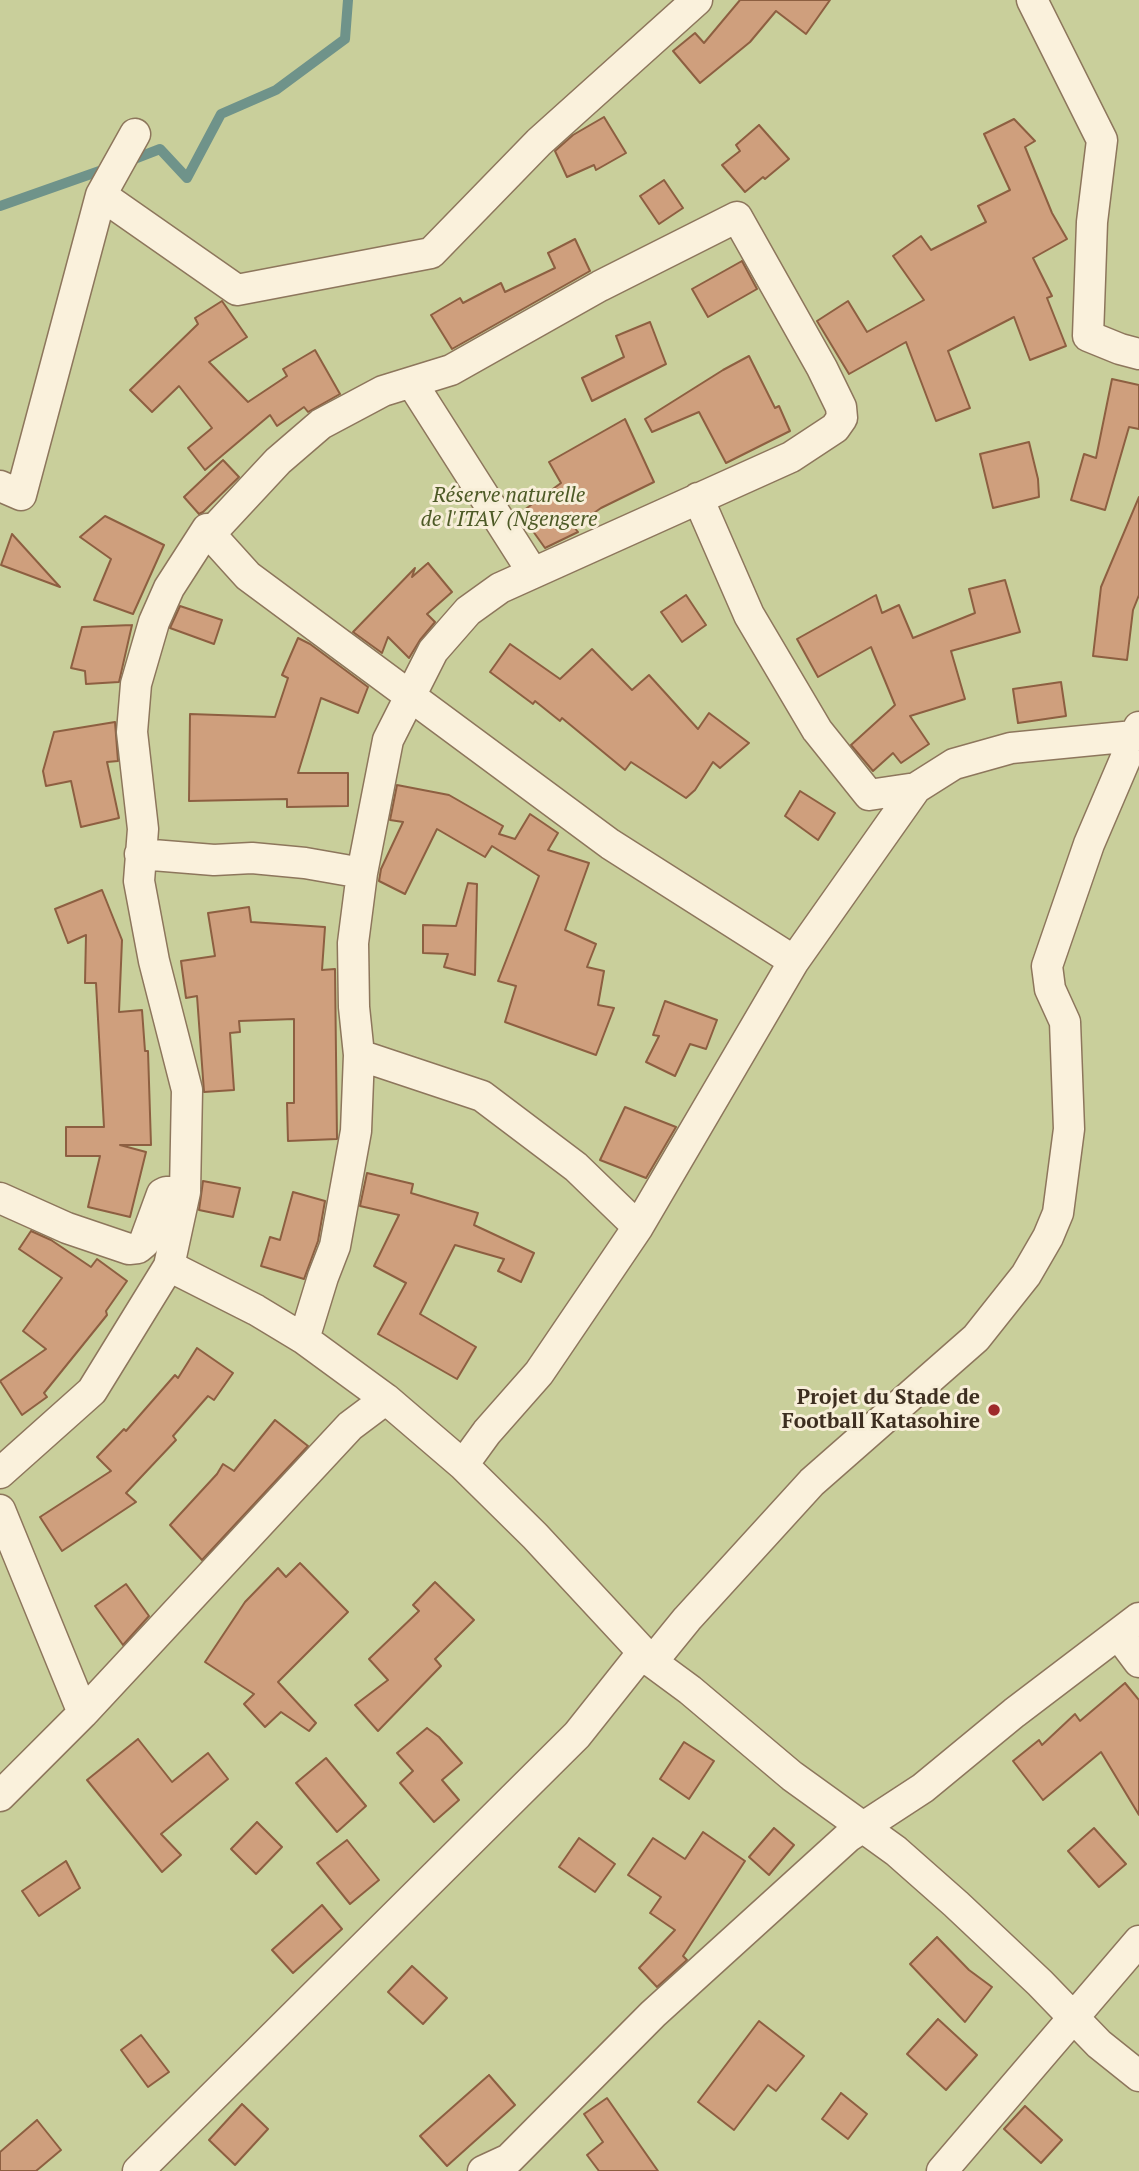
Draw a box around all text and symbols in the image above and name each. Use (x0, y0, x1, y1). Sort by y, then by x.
park label: Réserve naturelle de l'ITAV (Ngengere (420, 483, 598, 533)
place label: Projet du Stade de Football Katasohire (782, 1385, 980, 1435)
marker: Projet du Stade de Football Katasohire (986, 1402, 1002, 1418)

